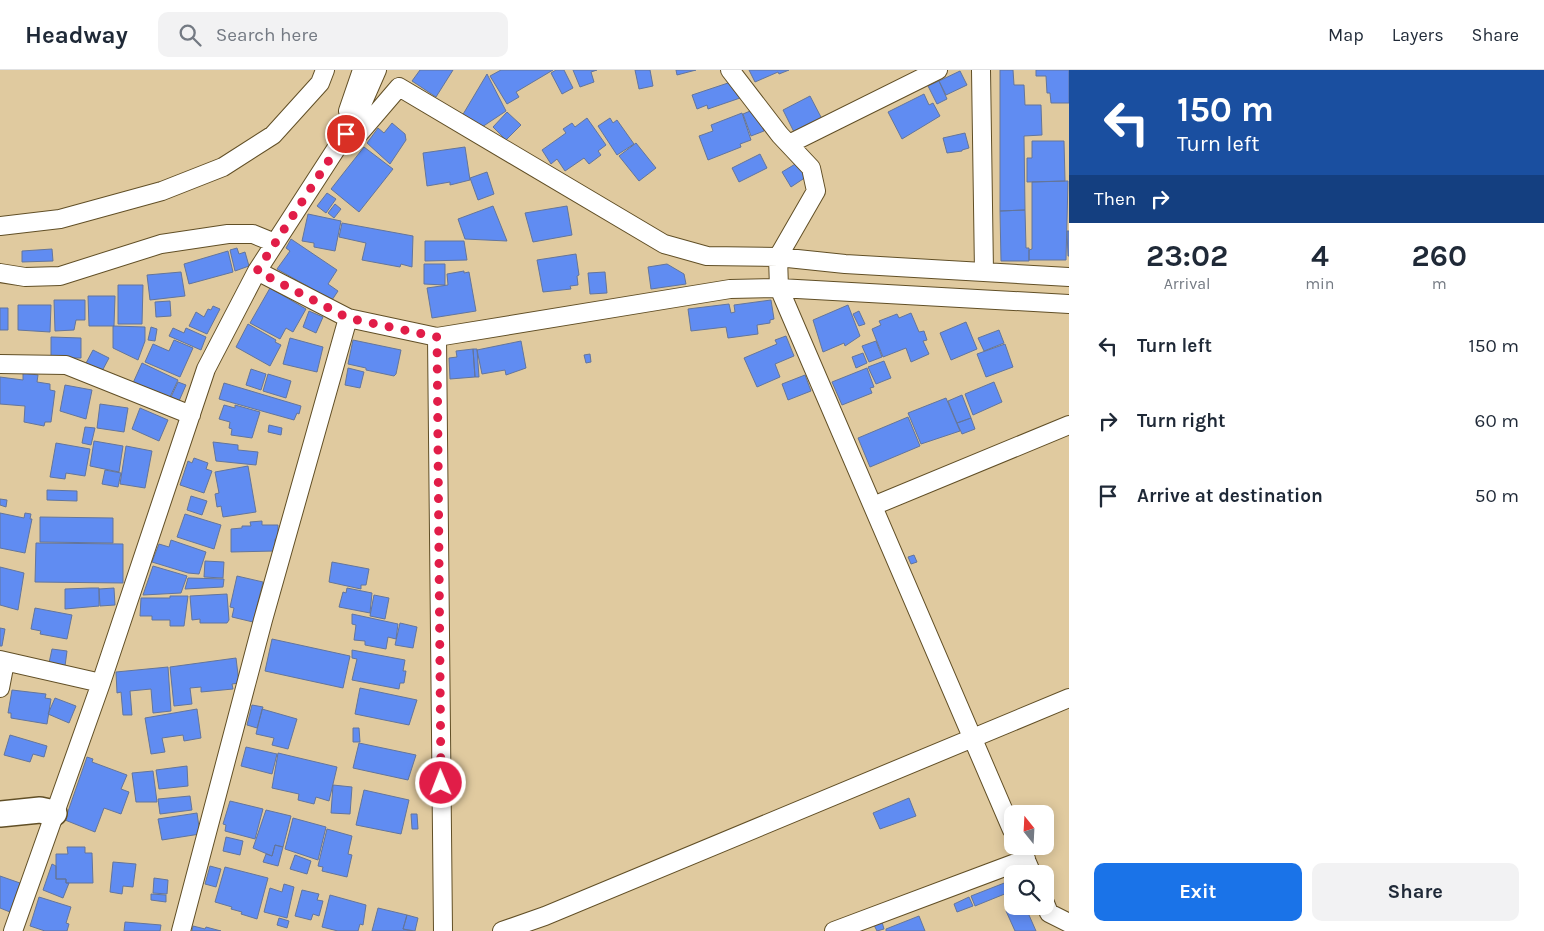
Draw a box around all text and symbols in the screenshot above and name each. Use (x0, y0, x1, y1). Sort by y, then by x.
search box (158, 12, 508, 57)
text: Headway (25, 21, 128, 49)
icon: search (176, 21, 204, 49)
text: Search here (216, 24, 318, 46)
text: Map (1328, 24, 1364, 46)
text: Layers (1392, 24, 1444, 46)
text: Share (1472, 24, 1519, 46)
text: 150 m (1177, 89, 1274, 130)
icon: left (1094, 90, 1159, 155)
pin (325, 113, 367, 155)
icon: arrive (332, 120, 360, 148)
text: Turn left (1177, 131, 1260, 157)
icon: right (1146, 185, 1174, 213)
text: Then (1094, 188, 1136, 210)
text: 23:02 (1146, 238, 1228, 274)
text: 4 (1311, 238, 1329, 274)
text: 260 (1412, 238, 1467, 274)
text: Arrival (1164, 274, 1210, 293)
text: min (1305, 274, 1335, 293)
text: m (1432, 274, 1447, 293)
icon: left (1094, 332, 1122, 360)
text: Turn left (1137, 335, 1212, 357)
text: 150 m (1468, 335, 1519, 357)
icon: right (1094, 407, 1122, 435)
text: Turn right (1137, 410, 1226, 432)
text: 60 m (1475, 410, 1519, 432)
icon: arrive (1094, 482, 1122, 510)
text: Arrive at destination (1137, 485, 1323, 507)
text: 50 m (1475, 485, 1519, 507)
position arrow (414, 756, 466, 808)
north arrow (1004, 805, 1054, 855)
map controls (1004, 805, 1054, 915)
button: Exit (1094, 863, 1302, 921)
button: Share (1312, 863, 1519, 921)
button: search (1004, 865, 1054, 915)

